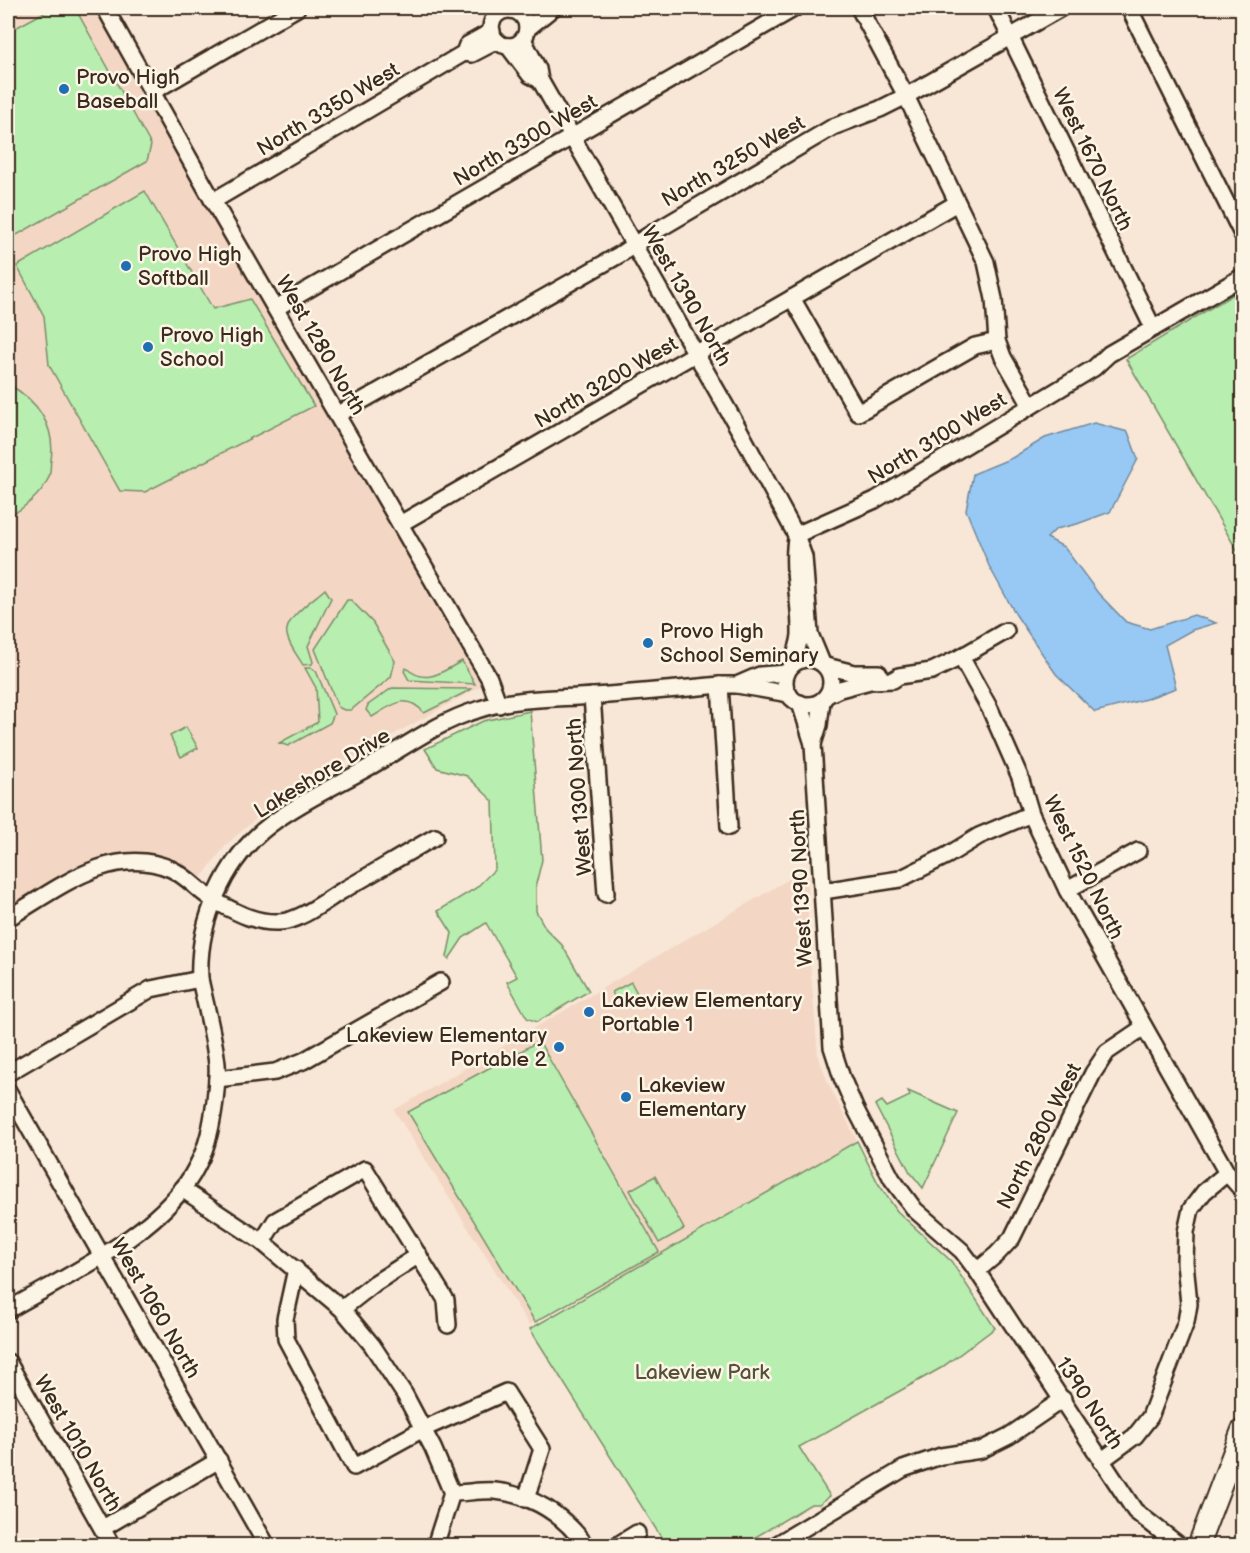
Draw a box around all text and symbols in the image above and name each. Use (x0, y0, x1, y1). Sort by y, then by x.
street label: North 3350 West (253, 57, 404, 162)
place label: Provo High Baseball (76, 65, 180, 114)
marker: Provo High Baseball (57, 82, 71, 96)
street label: West 1670 North (1047, 84, 1138, 235)
street label: North 3300 West (449, 89, 602, 192)
street label: North 3250 West (657, 110, 810, 213)
street label: West 1390 North (636, 222, 737, 371)
place label: Provo High Softball (138, 242, 242, 291)
marker: Provo High Softball (119, 259, 133, 273)
street label: West 1280 North (270, 271, 371, 420)
place label: Provo High School (160, 323, 264, 372)
street label: North 3200 West (530, 331, 683, 434)
marker: Provo High School (141, 340, 155, 354)
street label: North 3100 West (863, 387, 1011, 490)
place label: Provo High School Seminary (660, 619, 819, 668)
marker: Provo High School Seminary (641, 636, 655, 650)
street label: West 1300 North (562, 717, 597, 877)
street label: Lakeshore Drive (250, 723, 395, 824)
street label: West 1520 North (1038, 791, 1129, 943)
street label: West 1390 North (785, 809, 818, 967)
place label: Lakeview Elementary Portable 1 (601, 988, 803, 1037)
marker: Lakeview Elementary Portable 1 (582, 1005, 596, 1019)
place label: Lakeview Elementary Portable 2 (346, 1023, 548, 1072)
marker: Lakeview Elementary Portable 2 (552, 1040, 566, 1054)
street label: North 2800 West (992, 1058, 1087, 1213)
place label: Lakeview Elementary (638, 1073, 747, 1122)
marker: Lakeview Elementary (619, 1090, 633, 1104)
street label: West 1060 North (105, 1234, 206, 1383)
street label: 1390 North (1051, 1353, 1129, 1454)
park label: Lakeview Park (635, 1360, 770, 1385)
street label: West 1010 North (28, 1371, 127, 1516)

